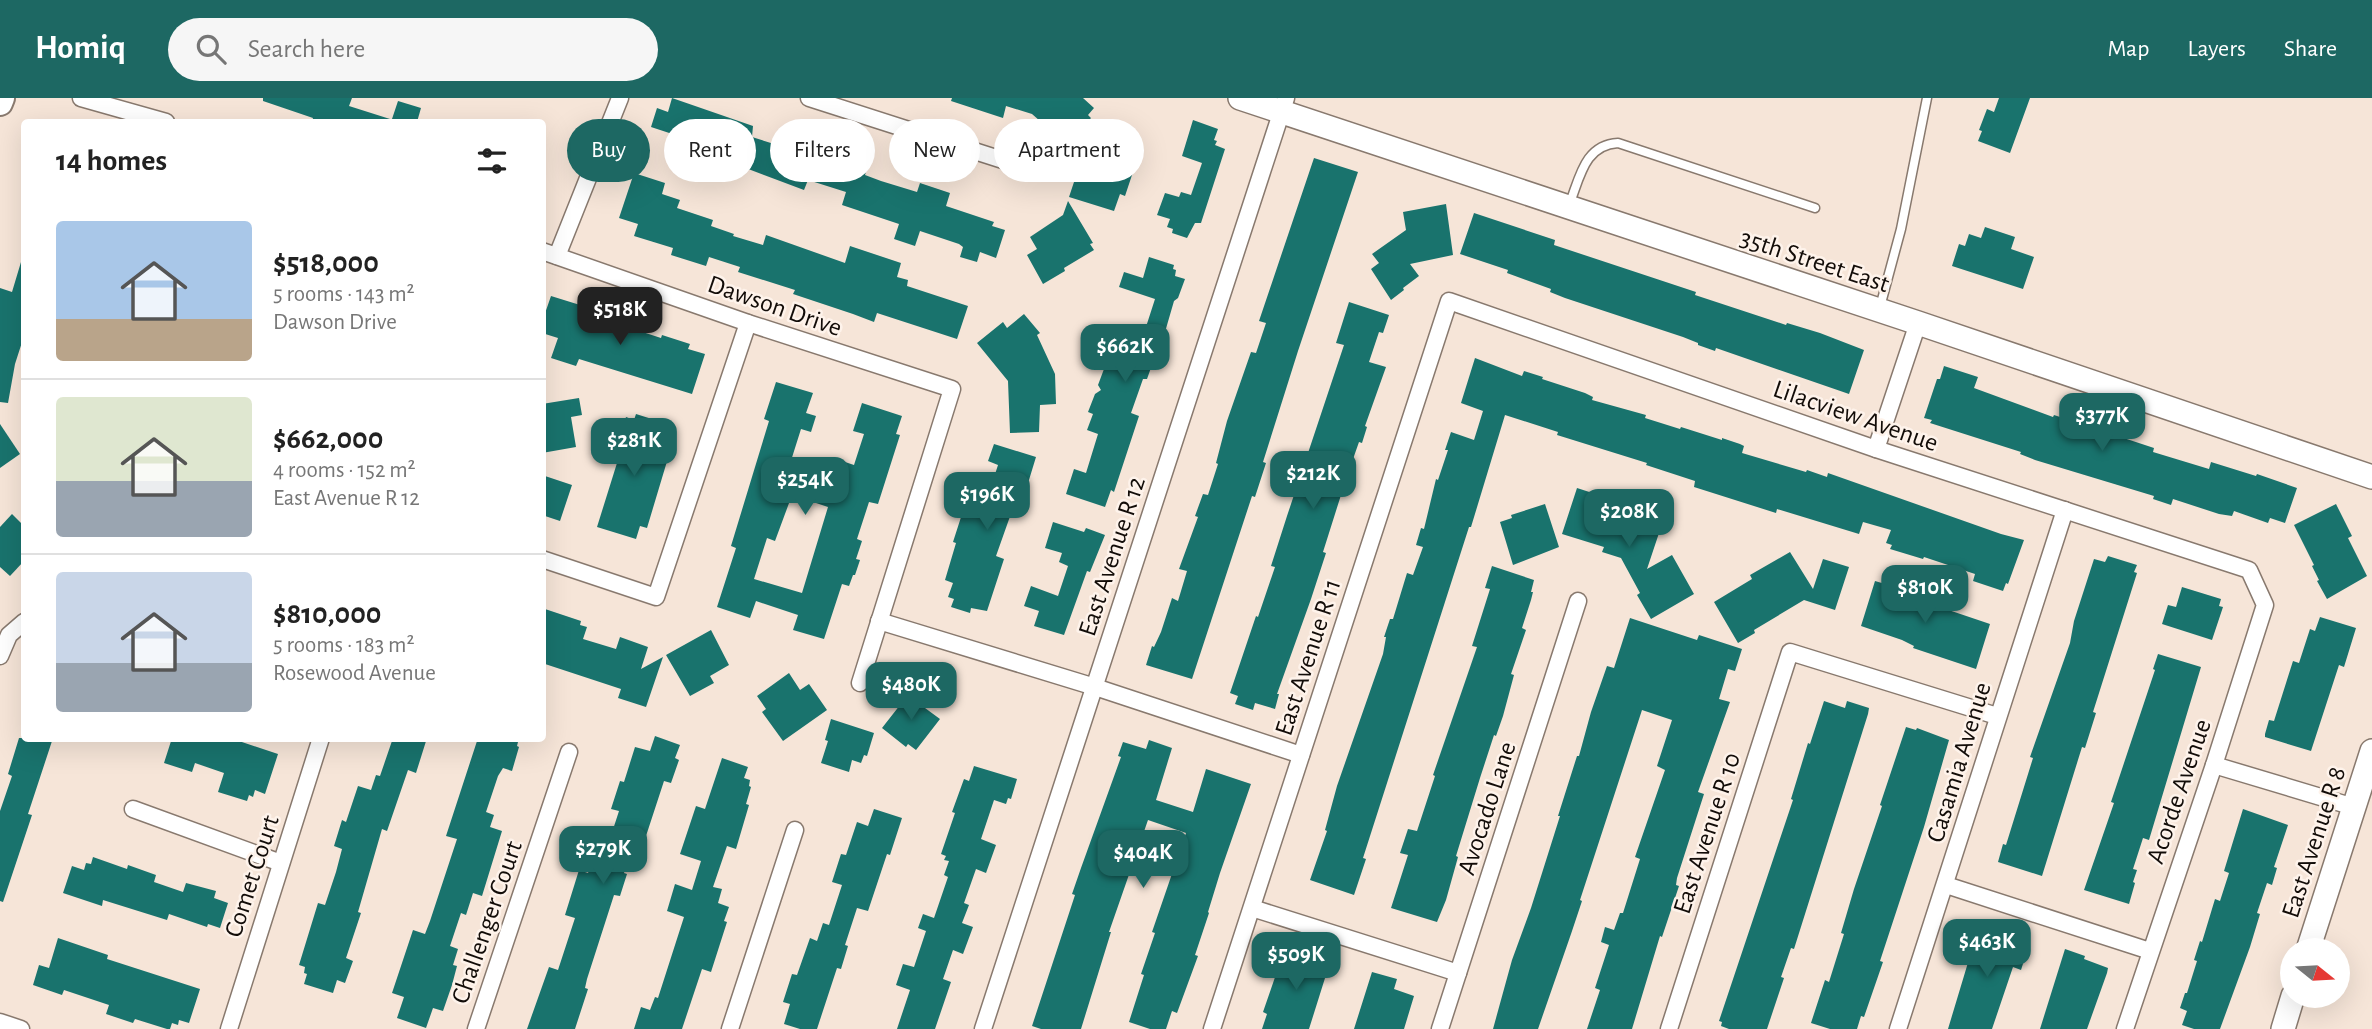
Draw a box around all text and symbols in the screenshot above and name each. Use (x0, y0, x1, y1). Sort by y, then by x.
search box (168, 18, 658, 81)
icon: search (192, 30, 230, 68)
text: Homiq (35, 32, 126, 65)
text: Search here (248, 36, 365, 62)
text: Map (2107, 37, 2149, 61)
text: Layers (2187, 37, 2246, 61)
text: Share (2284, 37, 2337, 61)
chip: Buy (567, 119, 650, 182)
chip: Rent (664, 119, 756, 182)
chip: Filters (770, 119, 875, 182)
chip: New (889, 119, 980, 182)
chip: Apartment (994, 119, 1144, 182)
icon: filters (473, 142, 511, 180)
text: 14 homes (56, 146, 167, 176)
street label: 35th Street East (1737, 225, 1892, 297)
text: $518,000 (273, 248, 379, 278)
icon: home (112, 249, 196, 333)
street label: Dawson Drive (704, 271, 845, 341)
text: 5 rooms · 143 m² (273, 283, 415, 306)
pin: $518K (571, 288, 669, 347)
text: $518K (593, 298, 647, 321)
text: Dawson Drive (273, 311, 397, 334)
pin: $662K (1076, 324, 1174, 384)
text: $662K (1097, 335, 1153, 358)
street label: Lilacview Avenue (1770, 376, 1941, 456)
pin: $377K (2053, 394, 2151, 453)
text: $377K (2075, 404, 2129, 427)
pin: $281K (585, 418, 683, 478)
text: $662,000 (273, 424, 383, 454)
icon: home (112, 425, 196, 509)
text: $281K (607, 429, 661, 452)
pin: $212K (1264, 452, 1362, 511)
pin: $254K (756, 458, 854, 517)
text: 4 rooms · 152 m² (273, 459, 416, 482)
text: $212K (1286, 462, 1340, 485)
text: $254K (777, 468, 833, 491)
pin: $196K (938, 472, 1036, 532)
street label: East Avenue R 12 (1074, 473, 1150, 639)
text: $196K (960, 483, 1014, 506)
text: East Avenue R 12 (273, 487, 420, 510)
pin: $208K (1580, 490, 1678, 549)
text: $208K (1600, 500, 1658, 523)
pin: $810K (1876, 566, 1974, 625)
street label: East Avenue R 11 (1270, 576, 1345, 739)
text: $810K (1897, 576, 1953, 599)
text: $810,000 (273, 599, 381, 629)
icon: home (112, 600, 196, 684)
text: 5 rooms · 183 m² (273, 634, 414, 657)
text: Rosewood Avenue (273, 662, 436, 685)
pin: $480K (862, 662, 960, 722)
text: $480K (882, 673, 940, 696)
street label: Casamia Avenue (1922, 679, 1996, 846)
street label: Acorde Avenue (2142, 716, 2216, 867)
street label: Avocado Lane (1453, 739, 1521, 878)
street label: East Avenue R 10 (1669, 750, 1745, 917)
street label: East Avenue R 8 (2277, 763, 2351, 921)
street label: Comet Court (220, 812, 284, 940)
pin: $279K (554, 826, 652, 886)
pin: $404K (1094, 830, 1192, 890)
text: $279K (575, 837, 631, 860)
street label: Challenger Court (447, 838, 527, 1007)
text: $404K (1114, 841, 1172, 864)
pin: $463K (1938, 920, 2036, 979)
text: $463K (1959, 930, 2015, 953)
pin: $509K (1247, 932, 1345, 992)
north arrow (2280, 938, 2350, 1008)
map controls (2280, 938, 2350, 1008)
text: $509K (1268, 943, 1324, 966)

